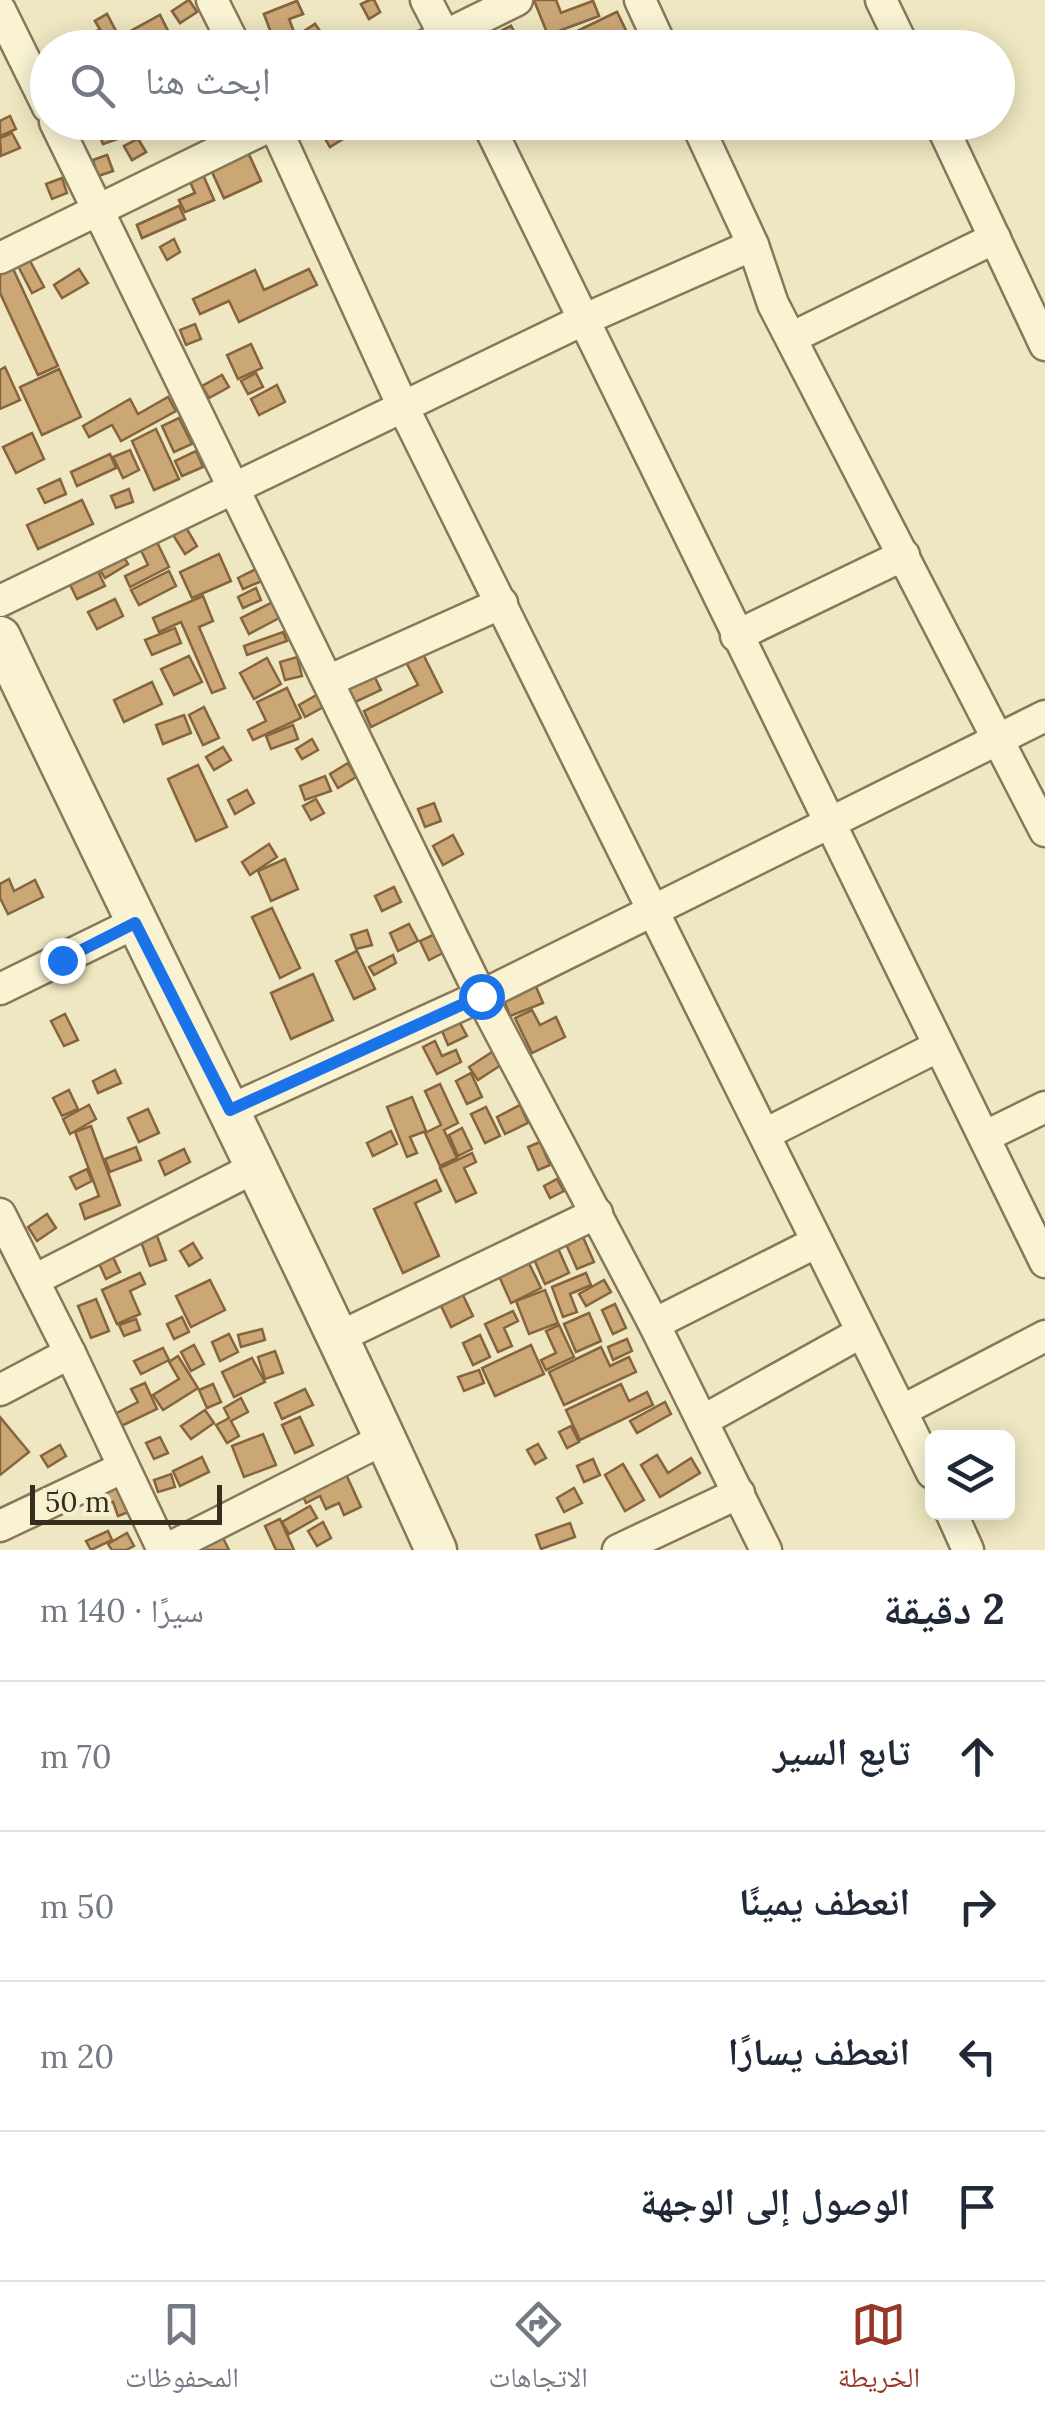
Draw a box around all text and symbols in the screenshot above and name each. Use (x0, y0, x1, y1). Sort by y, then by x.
search box (30, 30, 1015, 140)
text: ابحث هنا (145, 56, 271, 104)
icon: search (65, 58, 120, 113)
route end (40, 938, 86, 984)
route start (459, 974, 505, 1020)
map controls (925, 1430, 1015, 1520)
button: layers (925, 1430, 1015, 1520)
scale bar (30, 1480, 222, 1524)
text: 50 m (45, 1484, 110, 1520)
text: 2 دقيقة (883, 1582, 1005, 1636)
text: سيرًا · 140 m (40, 1590, 204, 1631)
text: تابع السير (773, 1727, 910, 1775)
icon: ahead (950, 1729, 1005, 1784)
text: 70 m (40, 1736, 112, 1777)
text: انعطف يمينًا (739, 1877, 910, 1925)
icon: right (950, 1879, 1005, 1934)
text: 50 m (40, 1886, 114, 1927)
text: انعطف يسارًا (728, 2027, 910, 2075)
icon: left (950, 2029, 1005, 2084)
text: 20 m (40, 2036, 114, 2077)
text: الوصول إلى الوجهة (640, 2177, 910, 2225)
icon: arrive (950, 2179, 1005, 2234)
tab: المحفوظات (125, 2297, 239, 2405)
tab: الاتجاهات (489, 2297, 588, 2405)
tab: الخريطة (838, 2297, 920, 2405)

